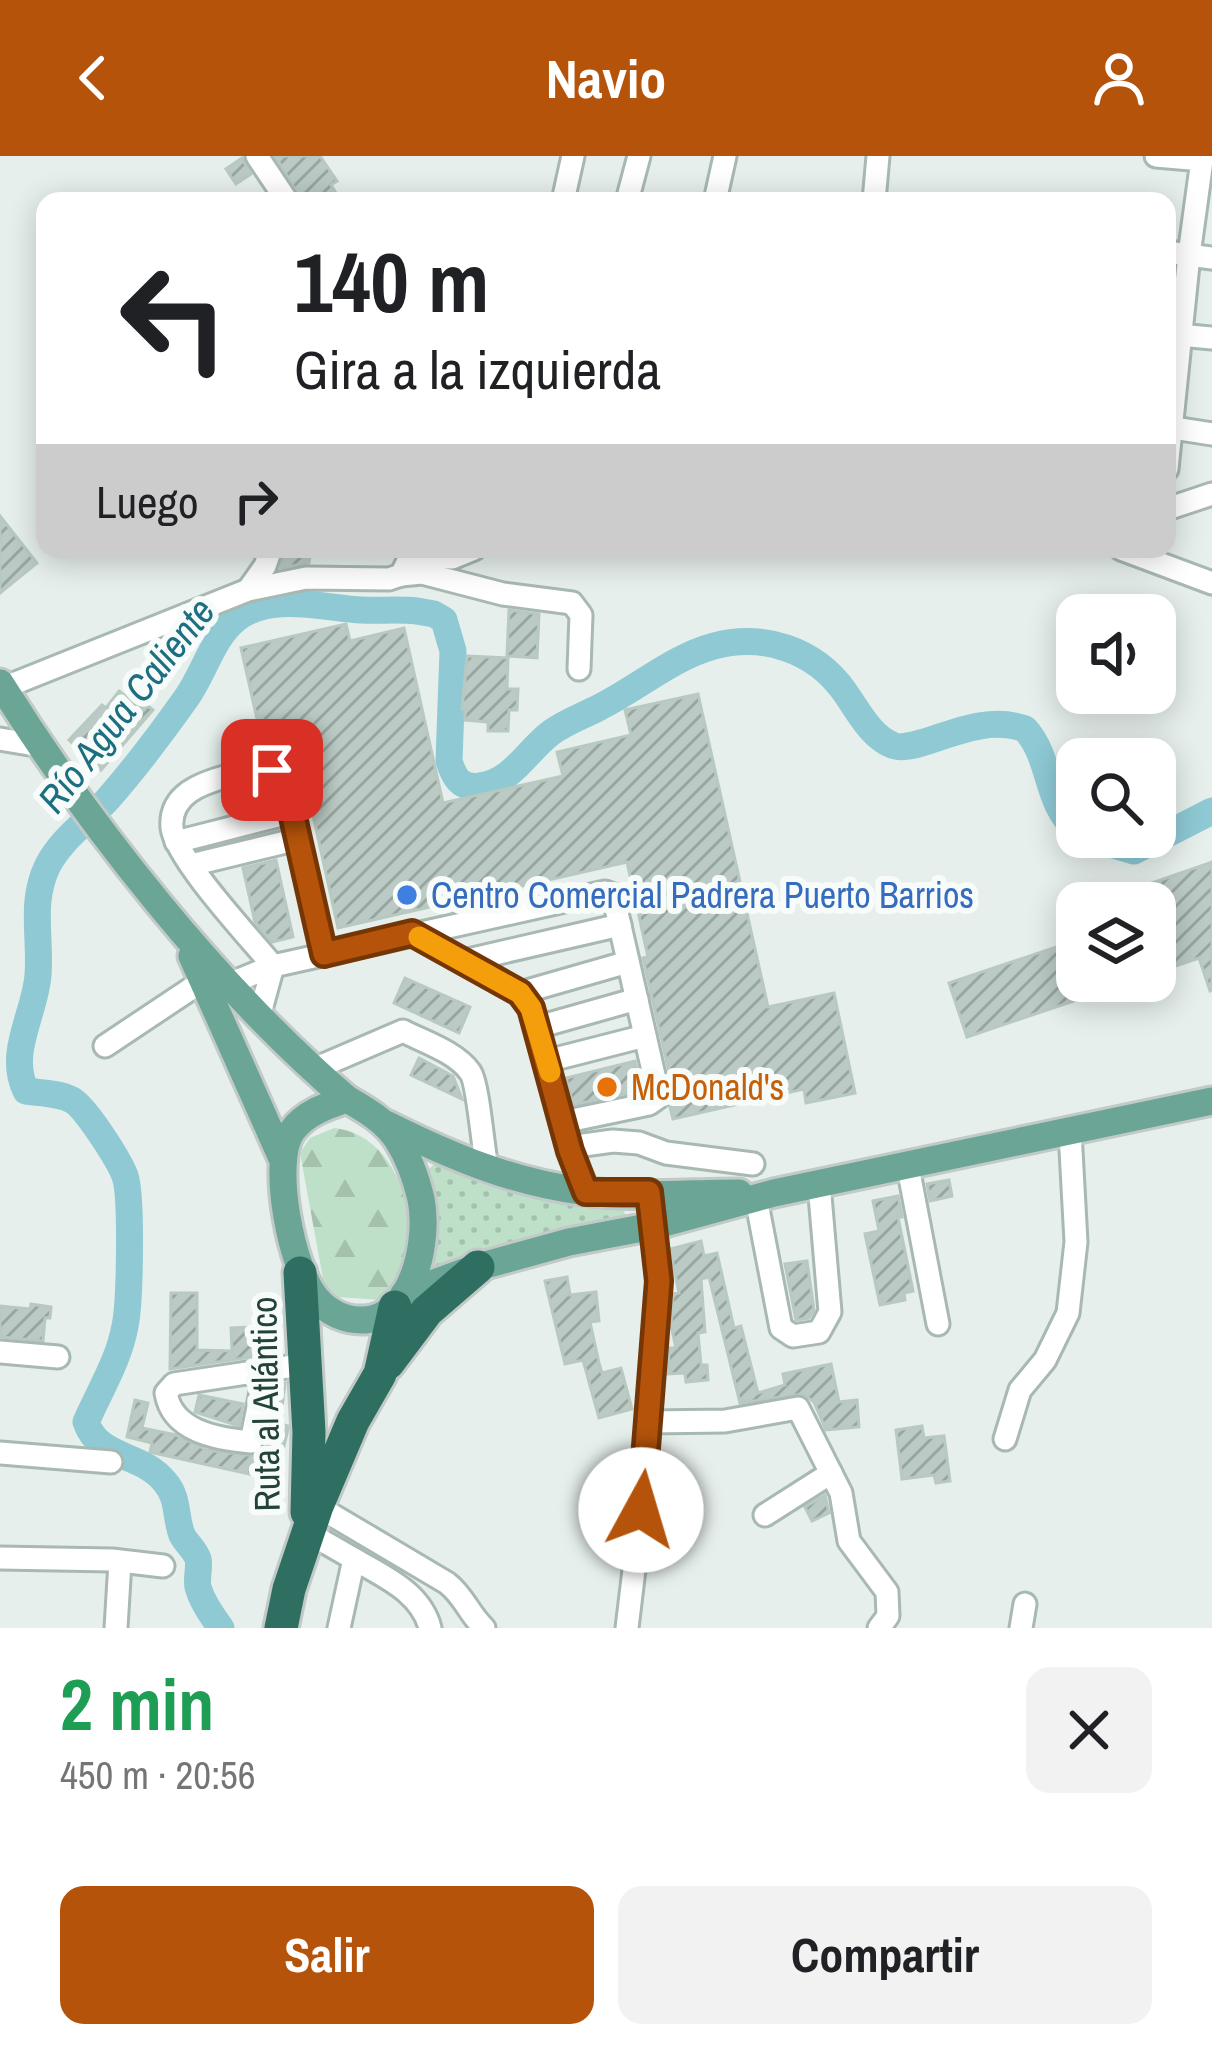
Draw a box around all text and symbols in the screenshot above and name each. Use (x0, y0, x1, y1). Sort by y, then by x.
text: Navio (546, 42, 666, 115)
icon: back (60, 45, 126, 111)
icon: person (1086, 45, 1152, 111)
text: 140 m (294, 225, 489, 338)
icon: left (96, 240, 252, 396)
text: Gira a la izquierda (294, 333, 661, 406)
icon: right (223, 468, 289, 534)
text: Luego (96, 471, 199, 532)
water label: Río Agua Caliente (26, 587, 226, 823)
map controls (1056, 594, 1176, 1002)
button: sound (1056, 594, 1176, 714)
pin (221, 719, 323, 821)
icon: arrive (239, 737, 305, 803)
button: search (1056, 738, 1176, 858)
place label: Centro Comercial Padrera Puerto Barrios (431, 871, 974, 919)
marker: Centro Comercial Padrera Puerto Barrios (394, 882, 420, 908)
button: layers (1056, 882, 1176, 1002)
place label: McDonald's (631, 1063, 784, 1111)
marker: McDonald's (594, 1074, 620, 1100)
street label: Ruta al Atlántico (239, 1296, 291, 1512)
position arrow (578, 1447, 704, 1573)
text: 2 min (60, 1655, 214, 1752)
button: close (1026, 1667, 1152, 1793)
text: 450 m · 20:56 (60, 1749, 256, 1801)
button: Salir (60, 1886, 594, 2024)
button: Compartir (618, 1886, 1152, 2024)

